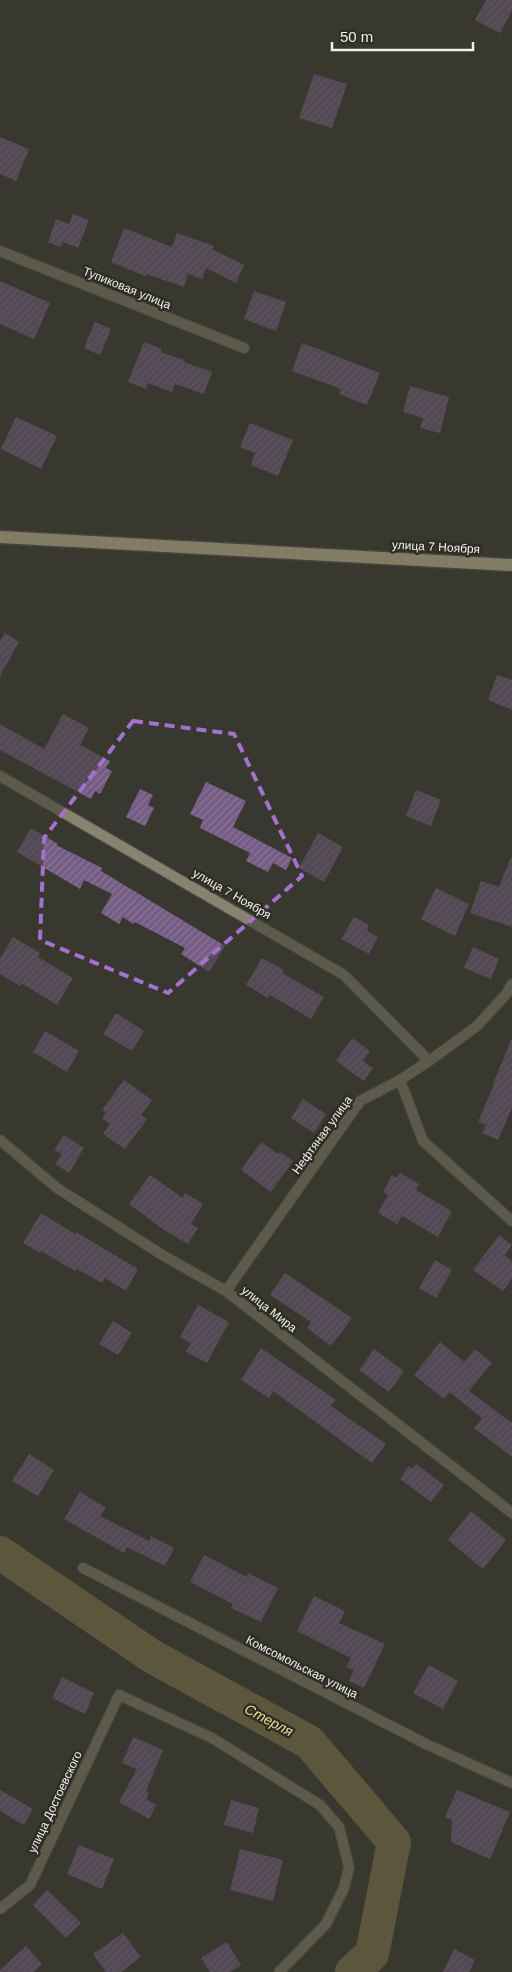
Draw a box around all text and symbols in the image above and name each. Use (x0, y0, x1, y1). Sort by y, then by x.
scale bar (332, 20, 473, 52)
text: 50 m (340, 28, 373, 45)
street label: Тупиковая улица (81, 264, 173, 312)
street label: улица 7 Ноября (392, 538, 480, 556)
street label: улица 7 Ноября (190, 866, 274, 922)
street label: Нефтяная улица (289, 1093, 355, 1177)
street label: улица Мира (239, 1283, 300, 1335)
street label: Комсомольская улица (244, 1633, 361, 1701)
water label: Стерля (242, 1701, 296, 1740)
street label: улица Достоевского (25, 1748, 85, 1855)

